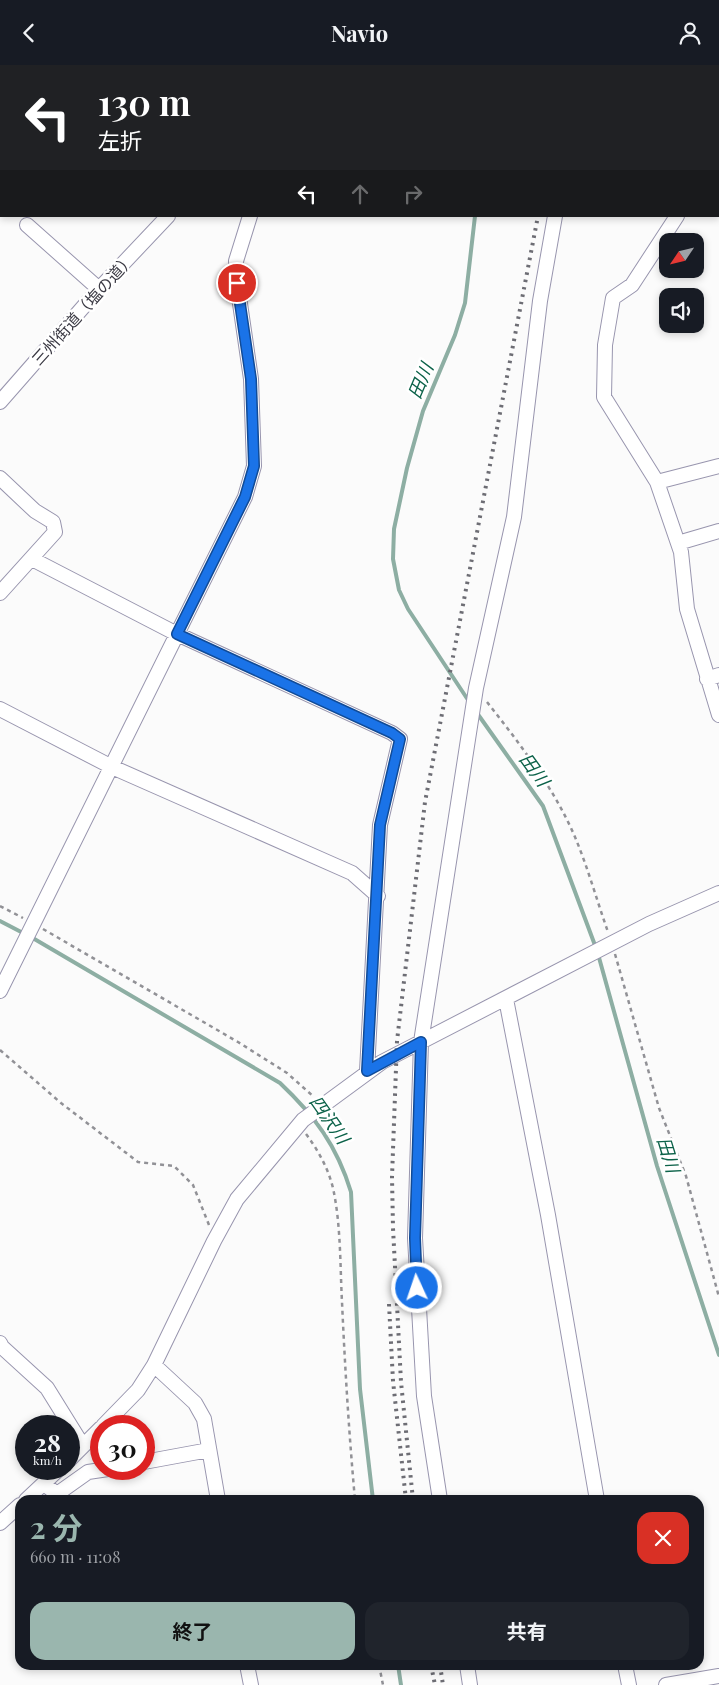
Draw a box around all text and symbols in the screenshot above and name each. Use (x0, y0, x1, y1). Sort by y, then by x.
text: Navio (331, 18, 388, 48)
icon: back (15, 19, 43, 47)
icon: person (676, 19, 704, 47)
text: 130 m (98, 78, 191, 125)
icon: left (15, 85, 80, 150)
text: 左折 (98, 125, 142, 155)
icon: left (293, 180, 321, 208)
icon: ahead (346, 180, 374, 208)
icon: right (399, 180, 427, 208)
north arrow (659, 233, 704, 277)
map controls (659, 233, 704, 333)
street label: 三州街道（塩の道） (27, 248, 139, 369)
pin (216, 262, 258, 304)
icon: arrive (223, 269, 251, 297)
button: sound (659, 288, 704, 333)
water label: 田川 (402, 358, 439, 402)
water label: 田川 (515, 748, 556, 793)
water label: 四沢川 (305, 1090, 356, 1150)
water label: 田川 (652, 1134, 686, 1177)
position arrow (390, 1261, 442, 1313)
speed limit sign: 30 (90, 1415, 155, 1480)
text: 28 (34, 1425, 61, 1458)
text: km/h (33, 1452, 62, 1468)
text: 2 分 (30, 1507, 82, 1547)
button: close (637, 1512, 689, 1564)
text: 660 m · 11:08 (30, 1546, 121, 1567)
button: 終了 (30, 1602, 355, 1660)
button: 共有 (365, 1602, 689, 1660)

